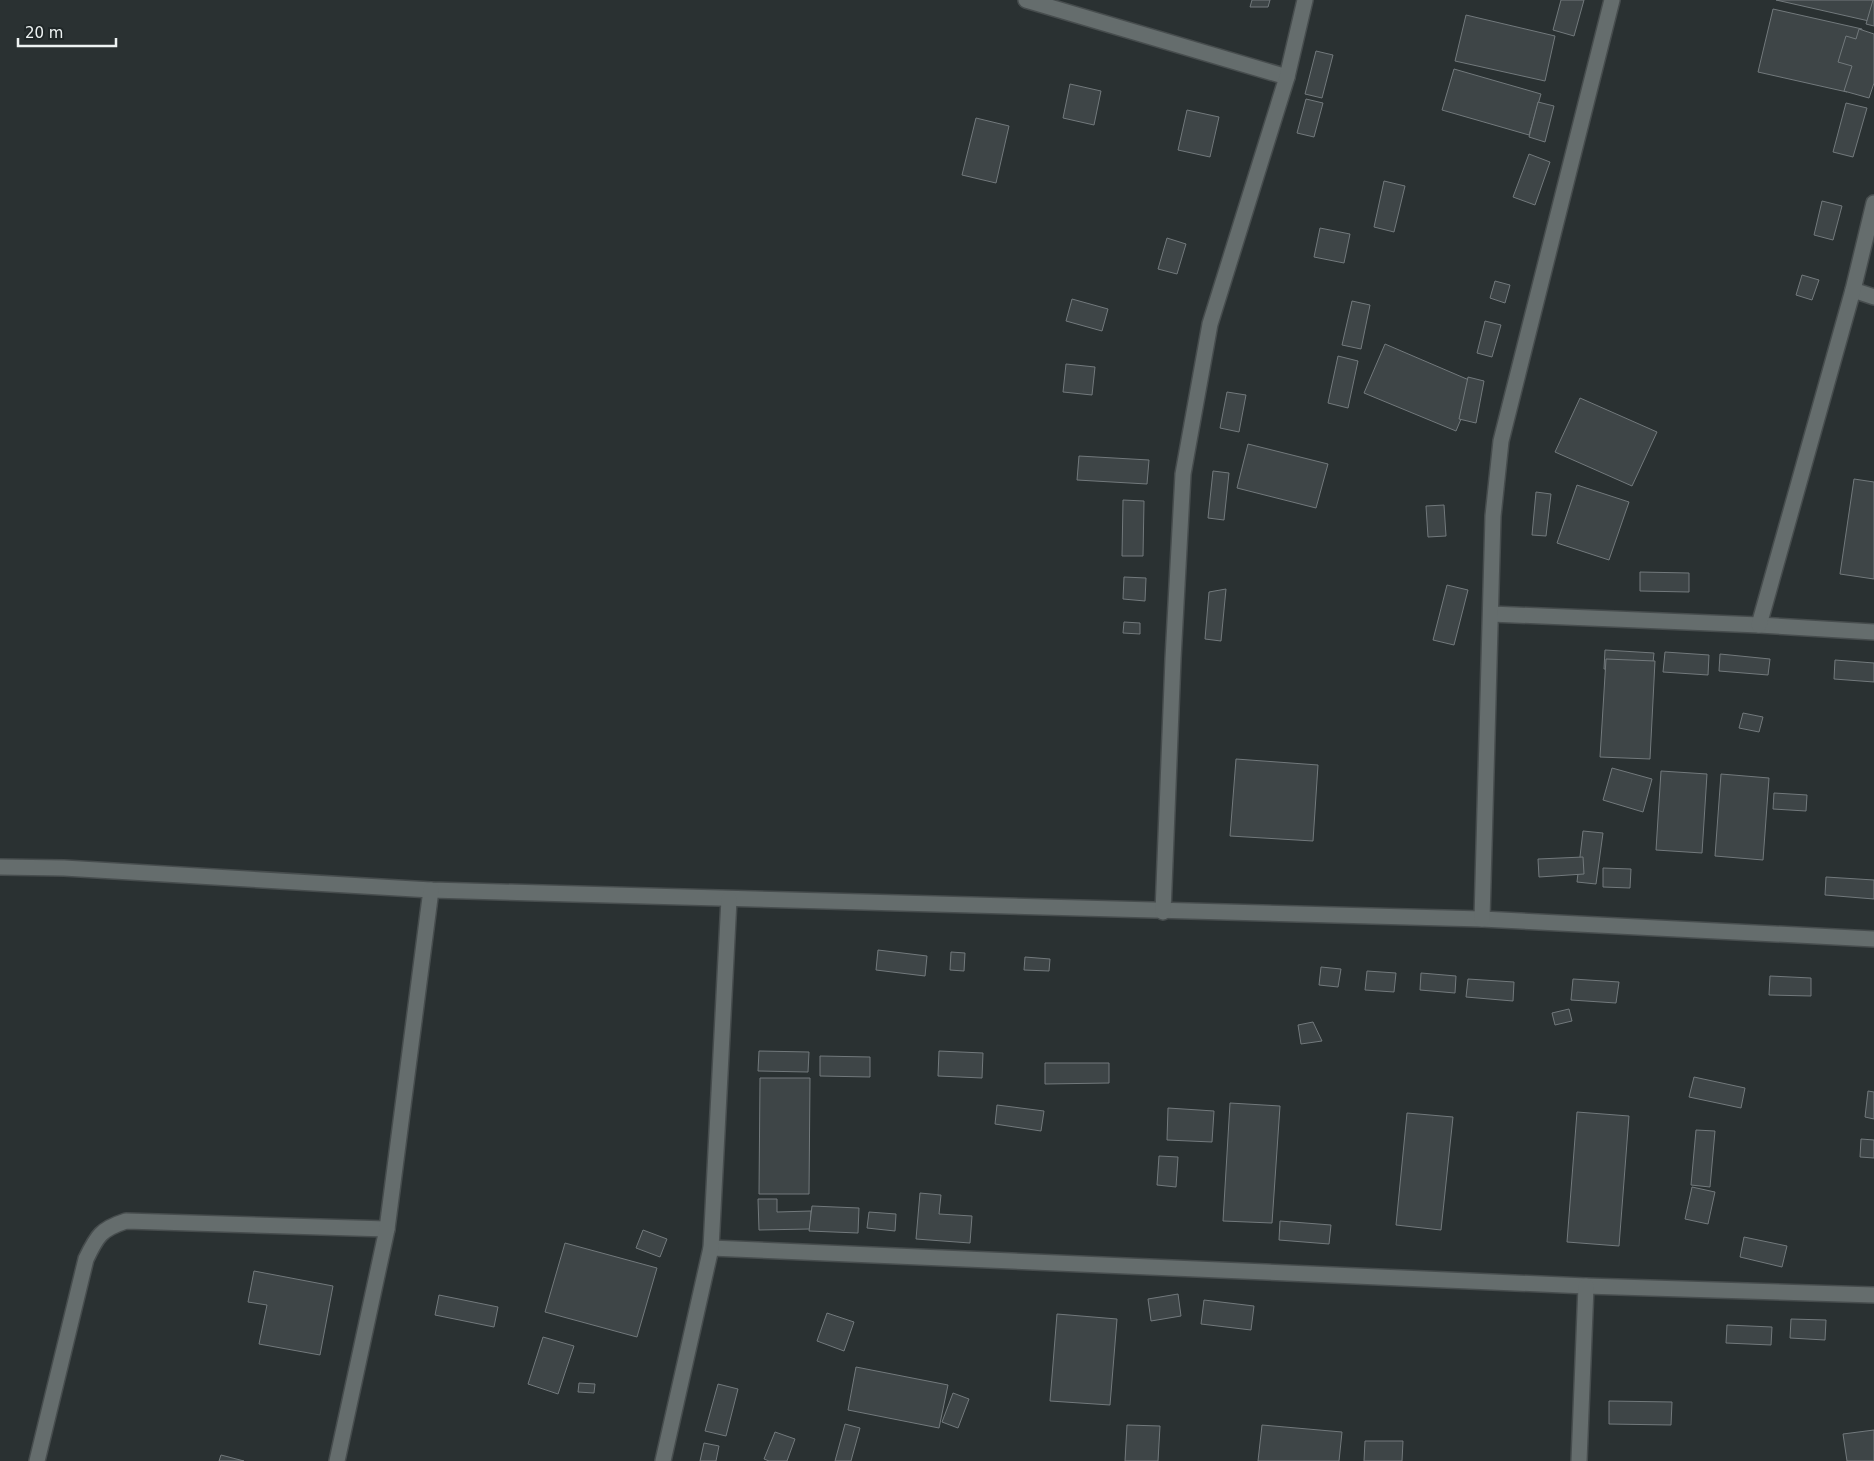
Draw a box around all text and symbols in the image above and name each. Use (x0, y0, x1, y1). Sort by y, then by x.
scale bar (18, 15, 115, 47)
text: 20 m (25, 24, 63, 42)

